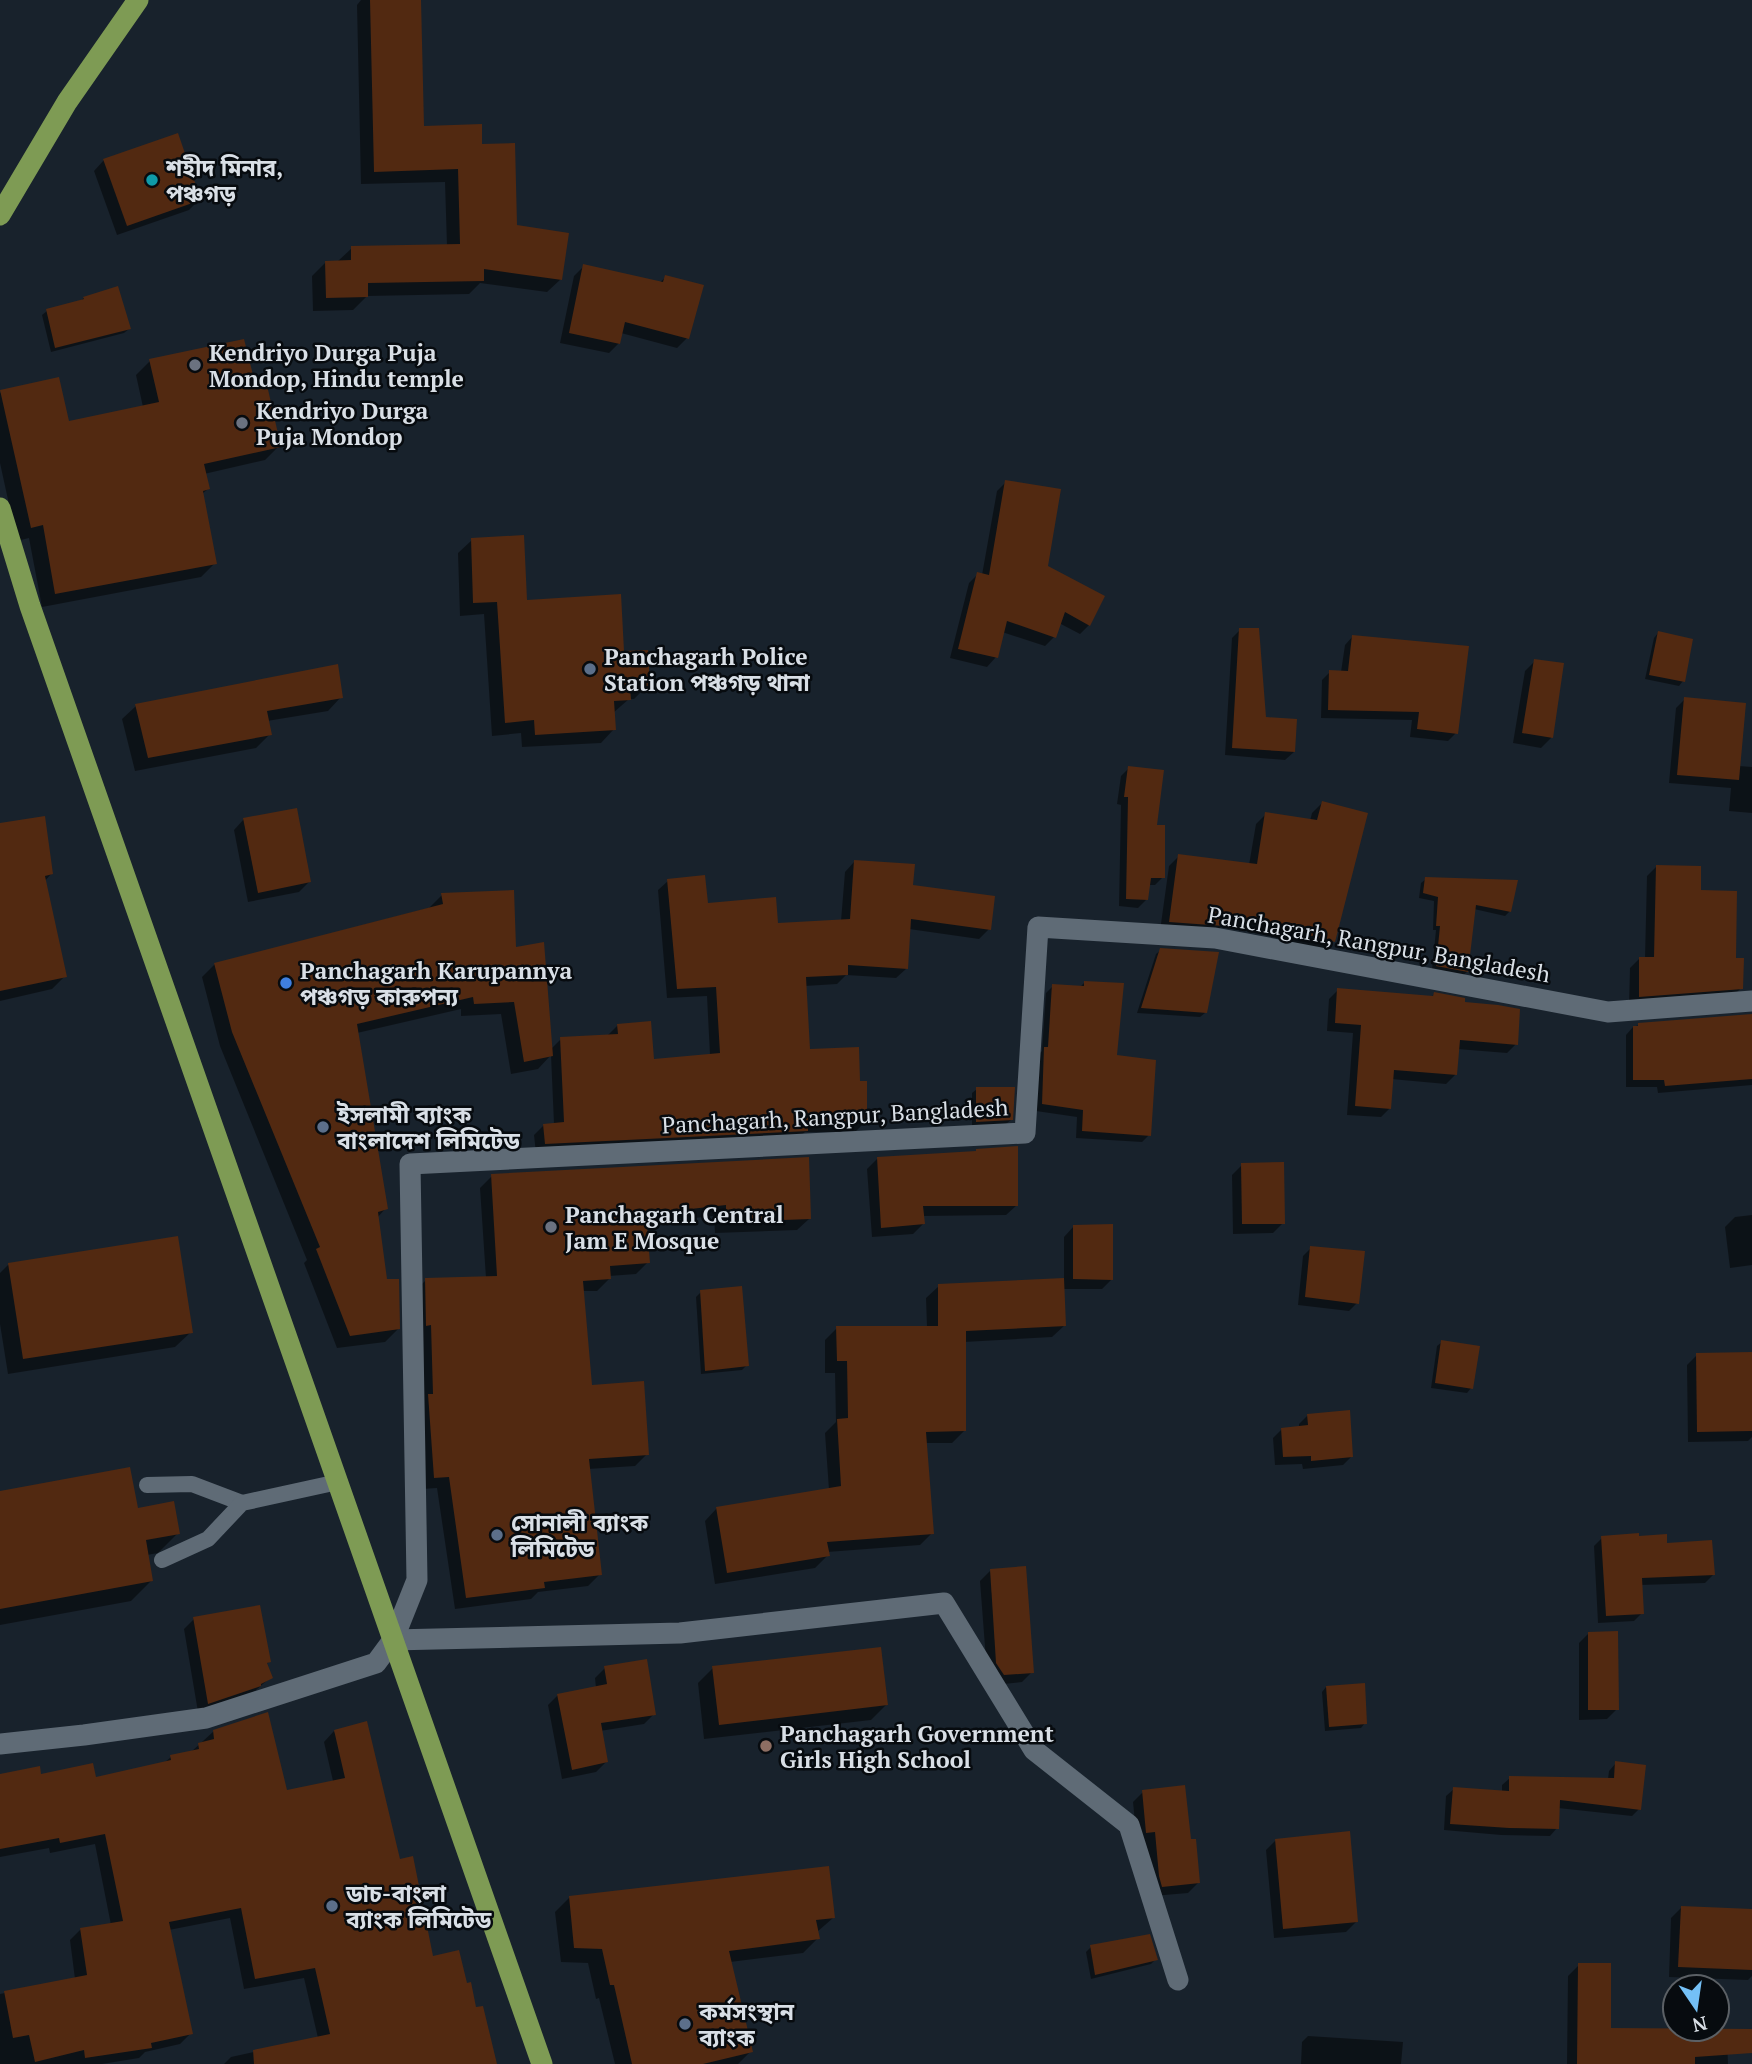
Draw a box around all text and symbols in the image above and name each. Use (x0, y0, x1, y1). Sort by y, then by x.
place label: শহীদ মিনার, পঞ্চগড় (165, 152, 283, 209)
marker: শহীদ মিনার, পঞ্চগড় (144, 172, 160, 188)
place label: Kendriyo Durga Puja Mondop, Hindu temple (209, 337, 464, 394)
marker: Kendriyo Durga Puja Mondop, Hindu temple (187, 357, 203, 373)
place label: Kendriyo Durga Puja Mondop (256, 395, 429, 452)
marker: Kendriyo Durga Puja Mondop (234, 415, 250, 431)
place label: Panchagarh Police Station পঞ্চগড় থানা (604, 641, 810, 698)
marker: Panchagarh Police Station পঞ্চগড় থানা (582, 661, 598, 677)
street label: Panchagarh, Rangpur, Bangladesh (1205, 899, 1553, 989)
place label: Panchagarh Karupannya পঞ্চগড় কারুপন্য (300, 955, 572, 1012)
marker: Panchagarh Karupannya পঞ্চগড় কারুপন্য (278, 975, 294, 991)
street label: Panchagarh, Rangpur, Bangladesh (661, 1091, 1010, 1141)
place label: ইসলামী ব্যাংক বাংলাদেশ লিমিটেড (336, 1099, 520, 1156)
marker: ইসলামী ব্যাংক বাংলাদেশ লিমিটেড (315, 1119, 331, 1135)
place label: Panchagarh Central Jam E Mosque (565, 1199, 784, 1256)
marker: Panchagarh Central Jam E Mosque (543, 1219, 559, 1235)
place label: সোনালী ব্যাংক লিমিটেড (510, 1507, 649, 1564)
marker: সোনালী ব্যাংক লিমিটেড (489, 1527, 505, 1543)
place label: Panchagarh Government Girls High School (780, 1718, 1054, 1775)
marker: Panchagarh Government Girls High School (758, 1738, 774, 1754)
place label: ডাচ-বাংলা ব্যাংক লিমিটেড (345, 1878, 492, 1935)
marker: ডাচ-বাংলা ব্যাংক লিমিটেড (324, 1898, 340, 1914)
north arrow (1661, 1973, 1731, 2043)
place label: কর্মসংস্থান ব্যাংক (698, 1996, 795, 2053)
text: N (1690, 2011, 1710, 2039)
marker: কর্মসংস্থান ব্যাংক (677, 2016, 693, 2032)

